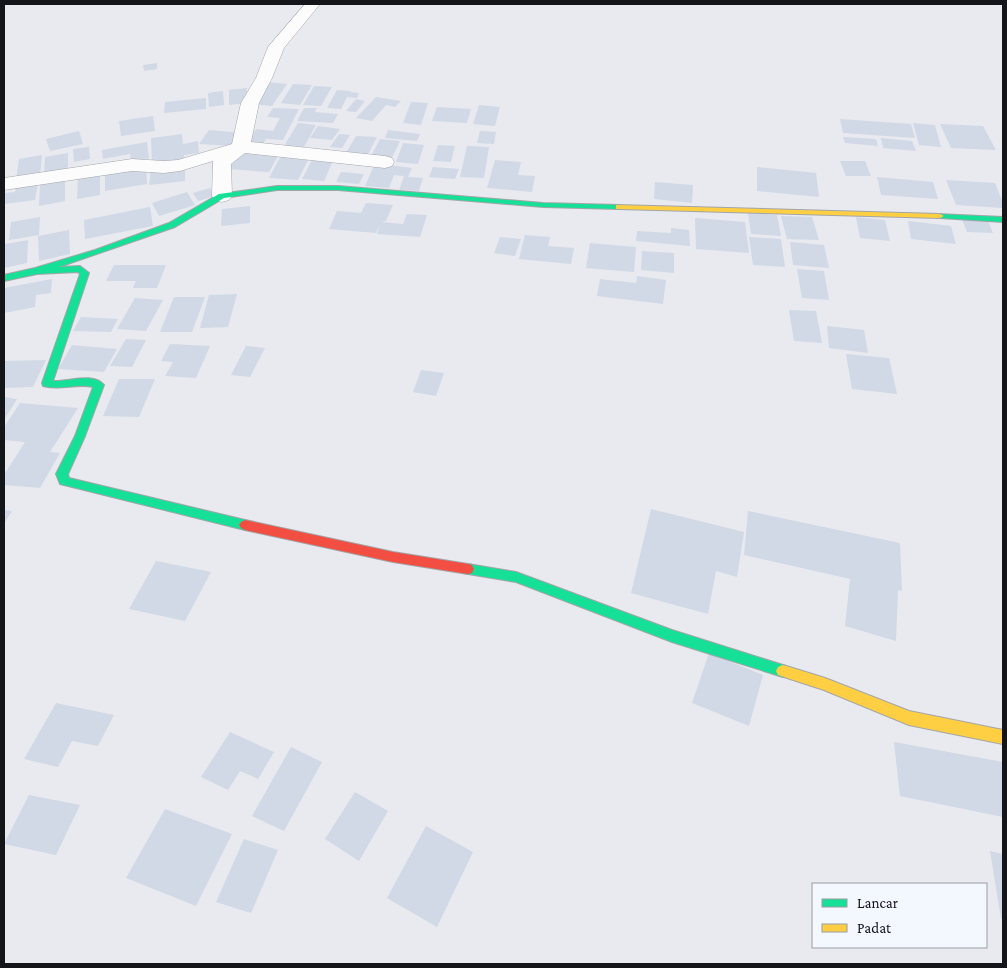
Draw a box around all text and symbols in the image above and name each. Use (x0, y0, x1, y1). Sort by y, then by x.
legend (812, 883, 987, 948)
text: Lancar (857, 895, 899, 911)
text: Padat (857, 920, 892, 936)

